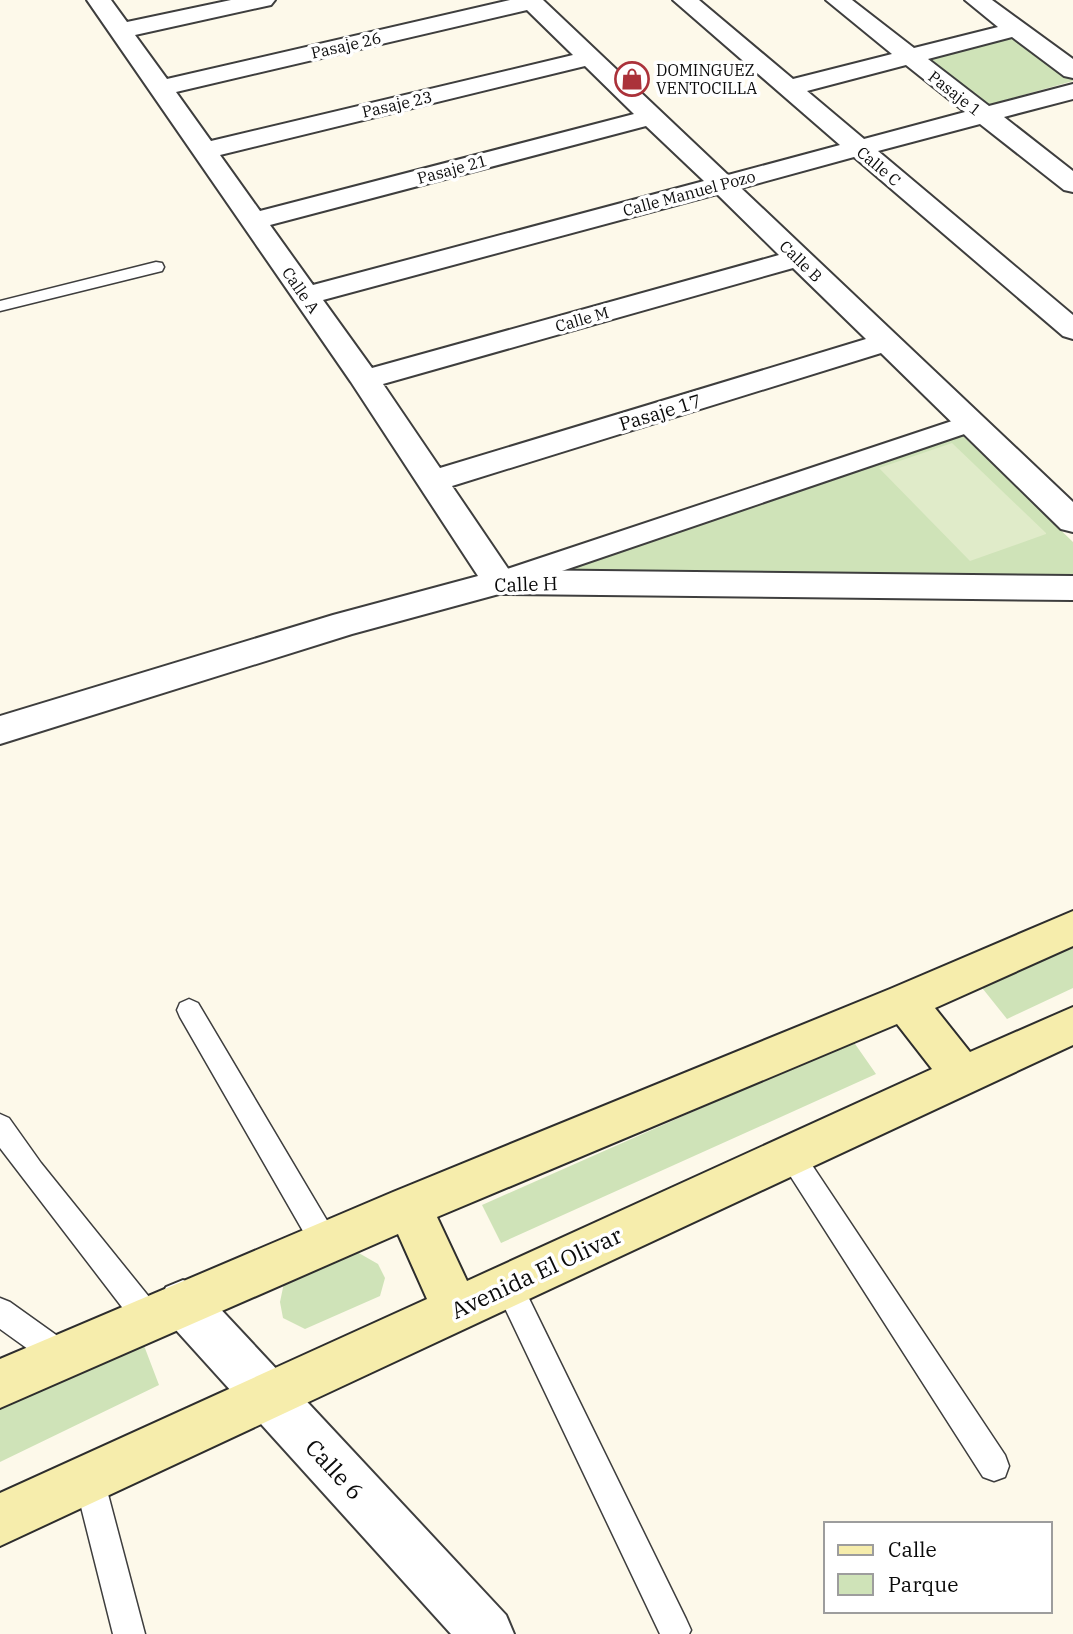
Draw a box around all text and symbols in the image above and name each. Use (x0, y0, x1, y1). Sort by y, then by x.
street label: Pasaje 26 (309, 27, 383, 63)
shop icon: DOMINGUEZ VENTOCILLA (613, 60, 651, 98)
place label: DOMINGUEZ VENTOCILLA (656, 60, 757, 98)
street label: Pasaje 1 (925, 66, 985, 120)
street label: Pasaje 23 (360, 86, 434, 122)
street label: Calle C (853, 142, 905, 190)
street label: Pasaje 21 (415, 150, 489, 188)
street label: Calle Manuel Pozo (621, 166, 757, 220)
street label: Calle B (776, 236, 826, 286)
street label: Calle A (278, 263, 324, 317)
street label: Calle M (553, 302, 611, 336)
street label: Pasaje 17 (616, 388, 704, 436)
street label: Calle H (494, 571, 558, 597)
street label: Avenida El Olivar (445, 1219, 627, 1325)
street label: Calle 6 (299, 1432, 371, 1506)
legend (824, 1522, 1052, 1613)
text: Calle (888, 1535, 937, 1563)
text: Parque (888, 1570, 958, 1598)

